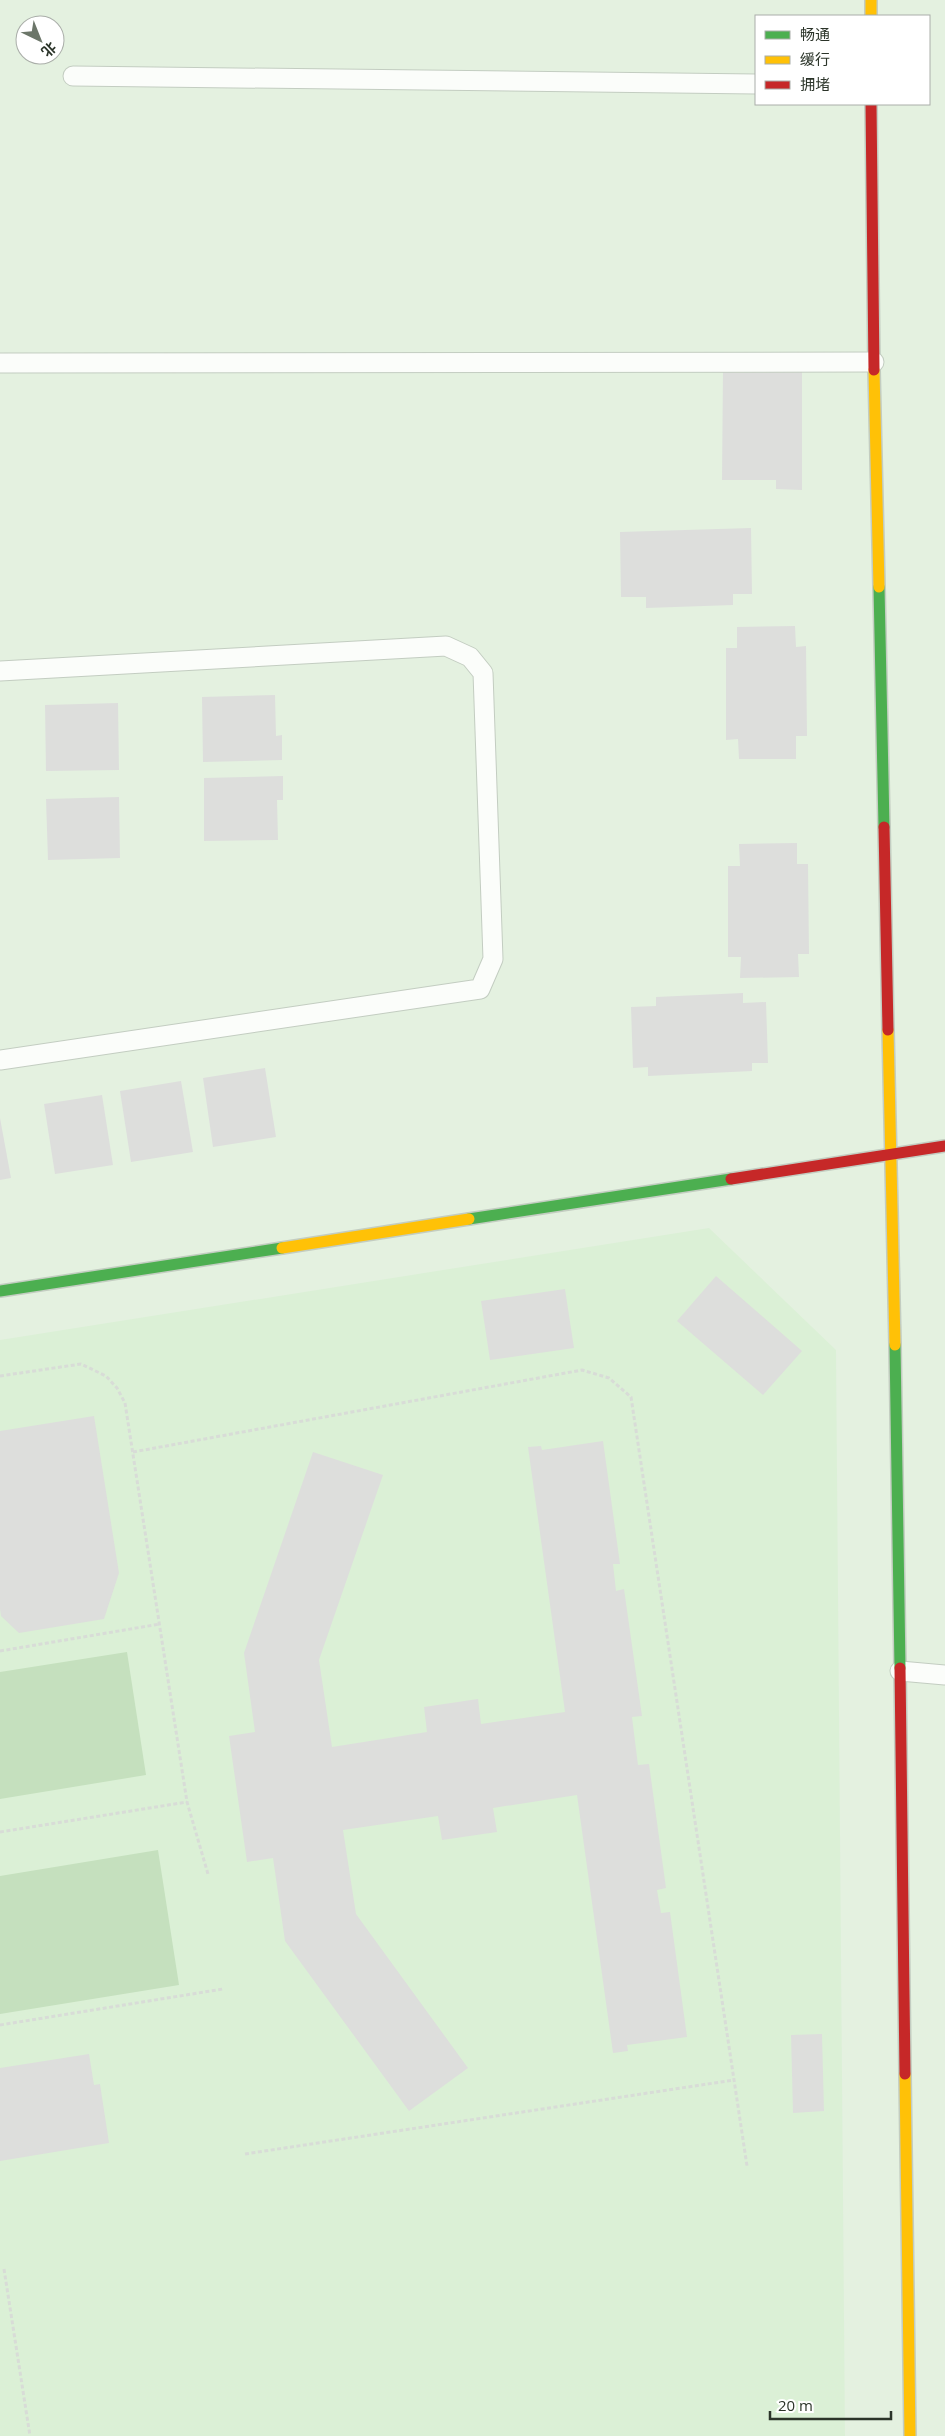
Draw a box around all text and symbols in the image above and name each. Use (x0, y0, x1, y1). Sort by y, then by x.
north arrow (15, 15, 65, 65)
legend (755, 15, 930, 105)
text: 畅通 (800, 24, 830, 44)
text: 北 (38, 38, 61, 62)
text: 缓行 (800, 49, 830, 69)
text: 拥堵 (800, 74, 830, 94)
scale bar (770, 2388, 891, 2420)
text: 20 m (778, 2395, 813, 2415)

